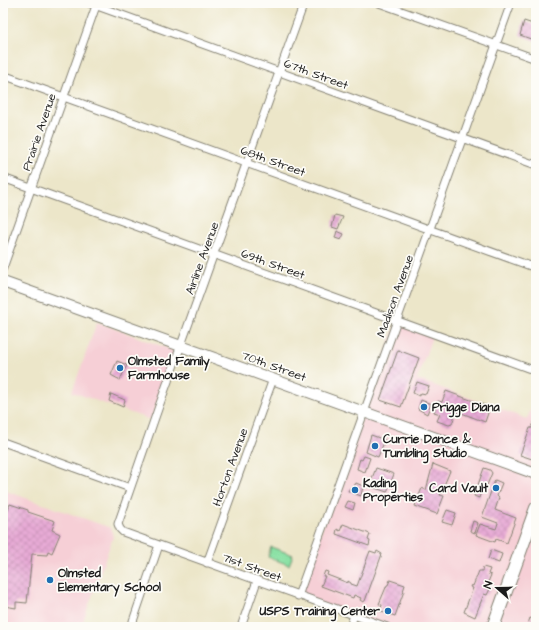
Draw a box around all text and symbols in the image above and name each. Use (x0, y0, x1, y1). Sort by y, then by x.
street label: 67th Street (281, 55, 351, 94)
street label: Prairie Avenue (18, 91, 61, 173)
street label: 68th Street (238, 142, 308, 181)
street label: Airline Avenue (181, 219, 224, 297)
street label: 69th Street (238, 245, 307, 284)
street label: Madison Avenue (373, 252, 418, 340)
street label: 70th Street (239, 347, 309, 386)
place label: Olmsted Family Farmhouse (128, 353, 210, 384)
marker: Olmsted Family Farmhouse (115, 363, 125, 373)
place label: Prigge Diana (432, 399, 500, 418)
marker: Prigge Diana (419, 402, 429, 412)
street label: Horton Avenue (208, 425, 253, 509)
place label: Currie Dance & Tumbling Studio (382, 431, 472, 464)
marker: Currie Dance & Tumbling Studio (370, 441, 380, 451)
place label: Kading Properties (363, 475, 423, 507)
place label: Card Vault (429, 480, 488, 497)
marker: Card Vault (491, 483, 501, 493)
marker: Kading Properties (350, 485, 360, 495)
street label: 71st Street (220, 549, 284, 586)
place label: Olmsted Elementary School (58, 565, 161, 597)
north arrow (477, 568, 517, 608)
marker: Olmsted Elementary School (45, 575, 55, 585)
text: N (480, 579, 496, 591)
place label: USPS Training Center (259, 603, 380, 622)
marker: USPS Training Center (383, 606, 393, 616)

